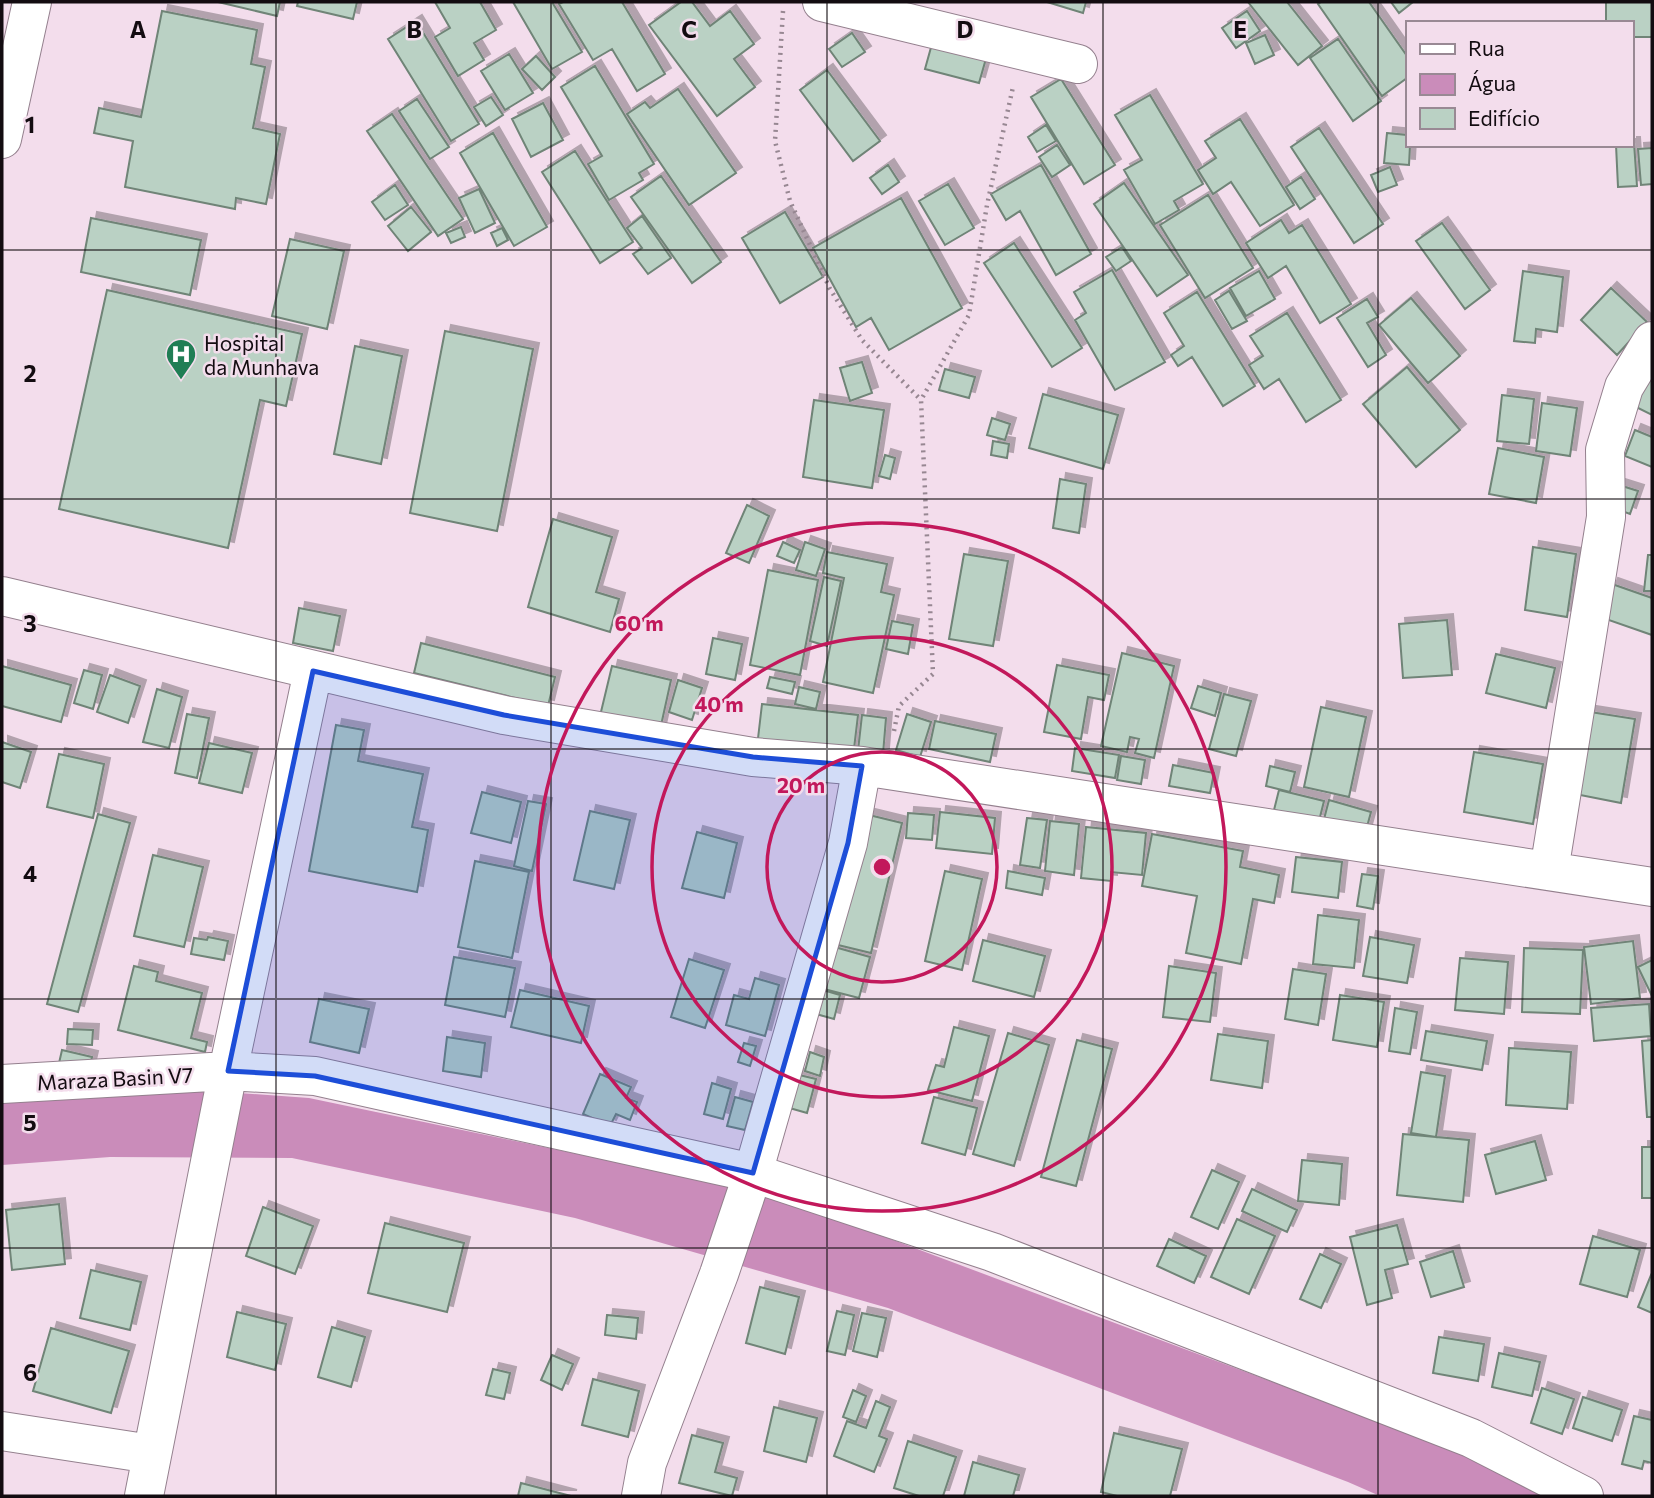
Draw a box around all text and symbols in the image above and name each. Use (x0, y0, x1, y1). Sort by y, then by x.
text: A (130, 15, 147, 43)
text: B (406, 15, 422, 43)
text: C (681, 15, 697, 43)
text: D (957, 15, 974, 43)
text: E (1233, 15, 1247, 43)
legend (1406, 21, 1633, 147)
text: Rua (1468, 35, 1505, 60)
text: Água (1468, 70, 1516, 95)
text: Edifício (1468, 105, 1540, 130)
text: 1 (25, 110, 35, 138)
place label: Hospital da Munhava (204, 330, 319, 379)
hospital icon: Hospital da Munhava (164, 337, 198, 381)
text: 2 (23, 359, 37, 387)
text: 3 (23, 609, 37, 637)
text: 60 m (614, 610, 664, 635)
text: 40 m (694, 691, 744, 716)
text: 20 m (777, 772, 825, 797)
centre of rings (870, 855, 894, 879)
text: 4 (23, 859, 37, 887)
street label: Maraza Basin V7 (36, 1061, 194, 1095)
text: 5 (23, 1108, 37, 1136)
text: 6 (23, 1358, 37, 1386)

